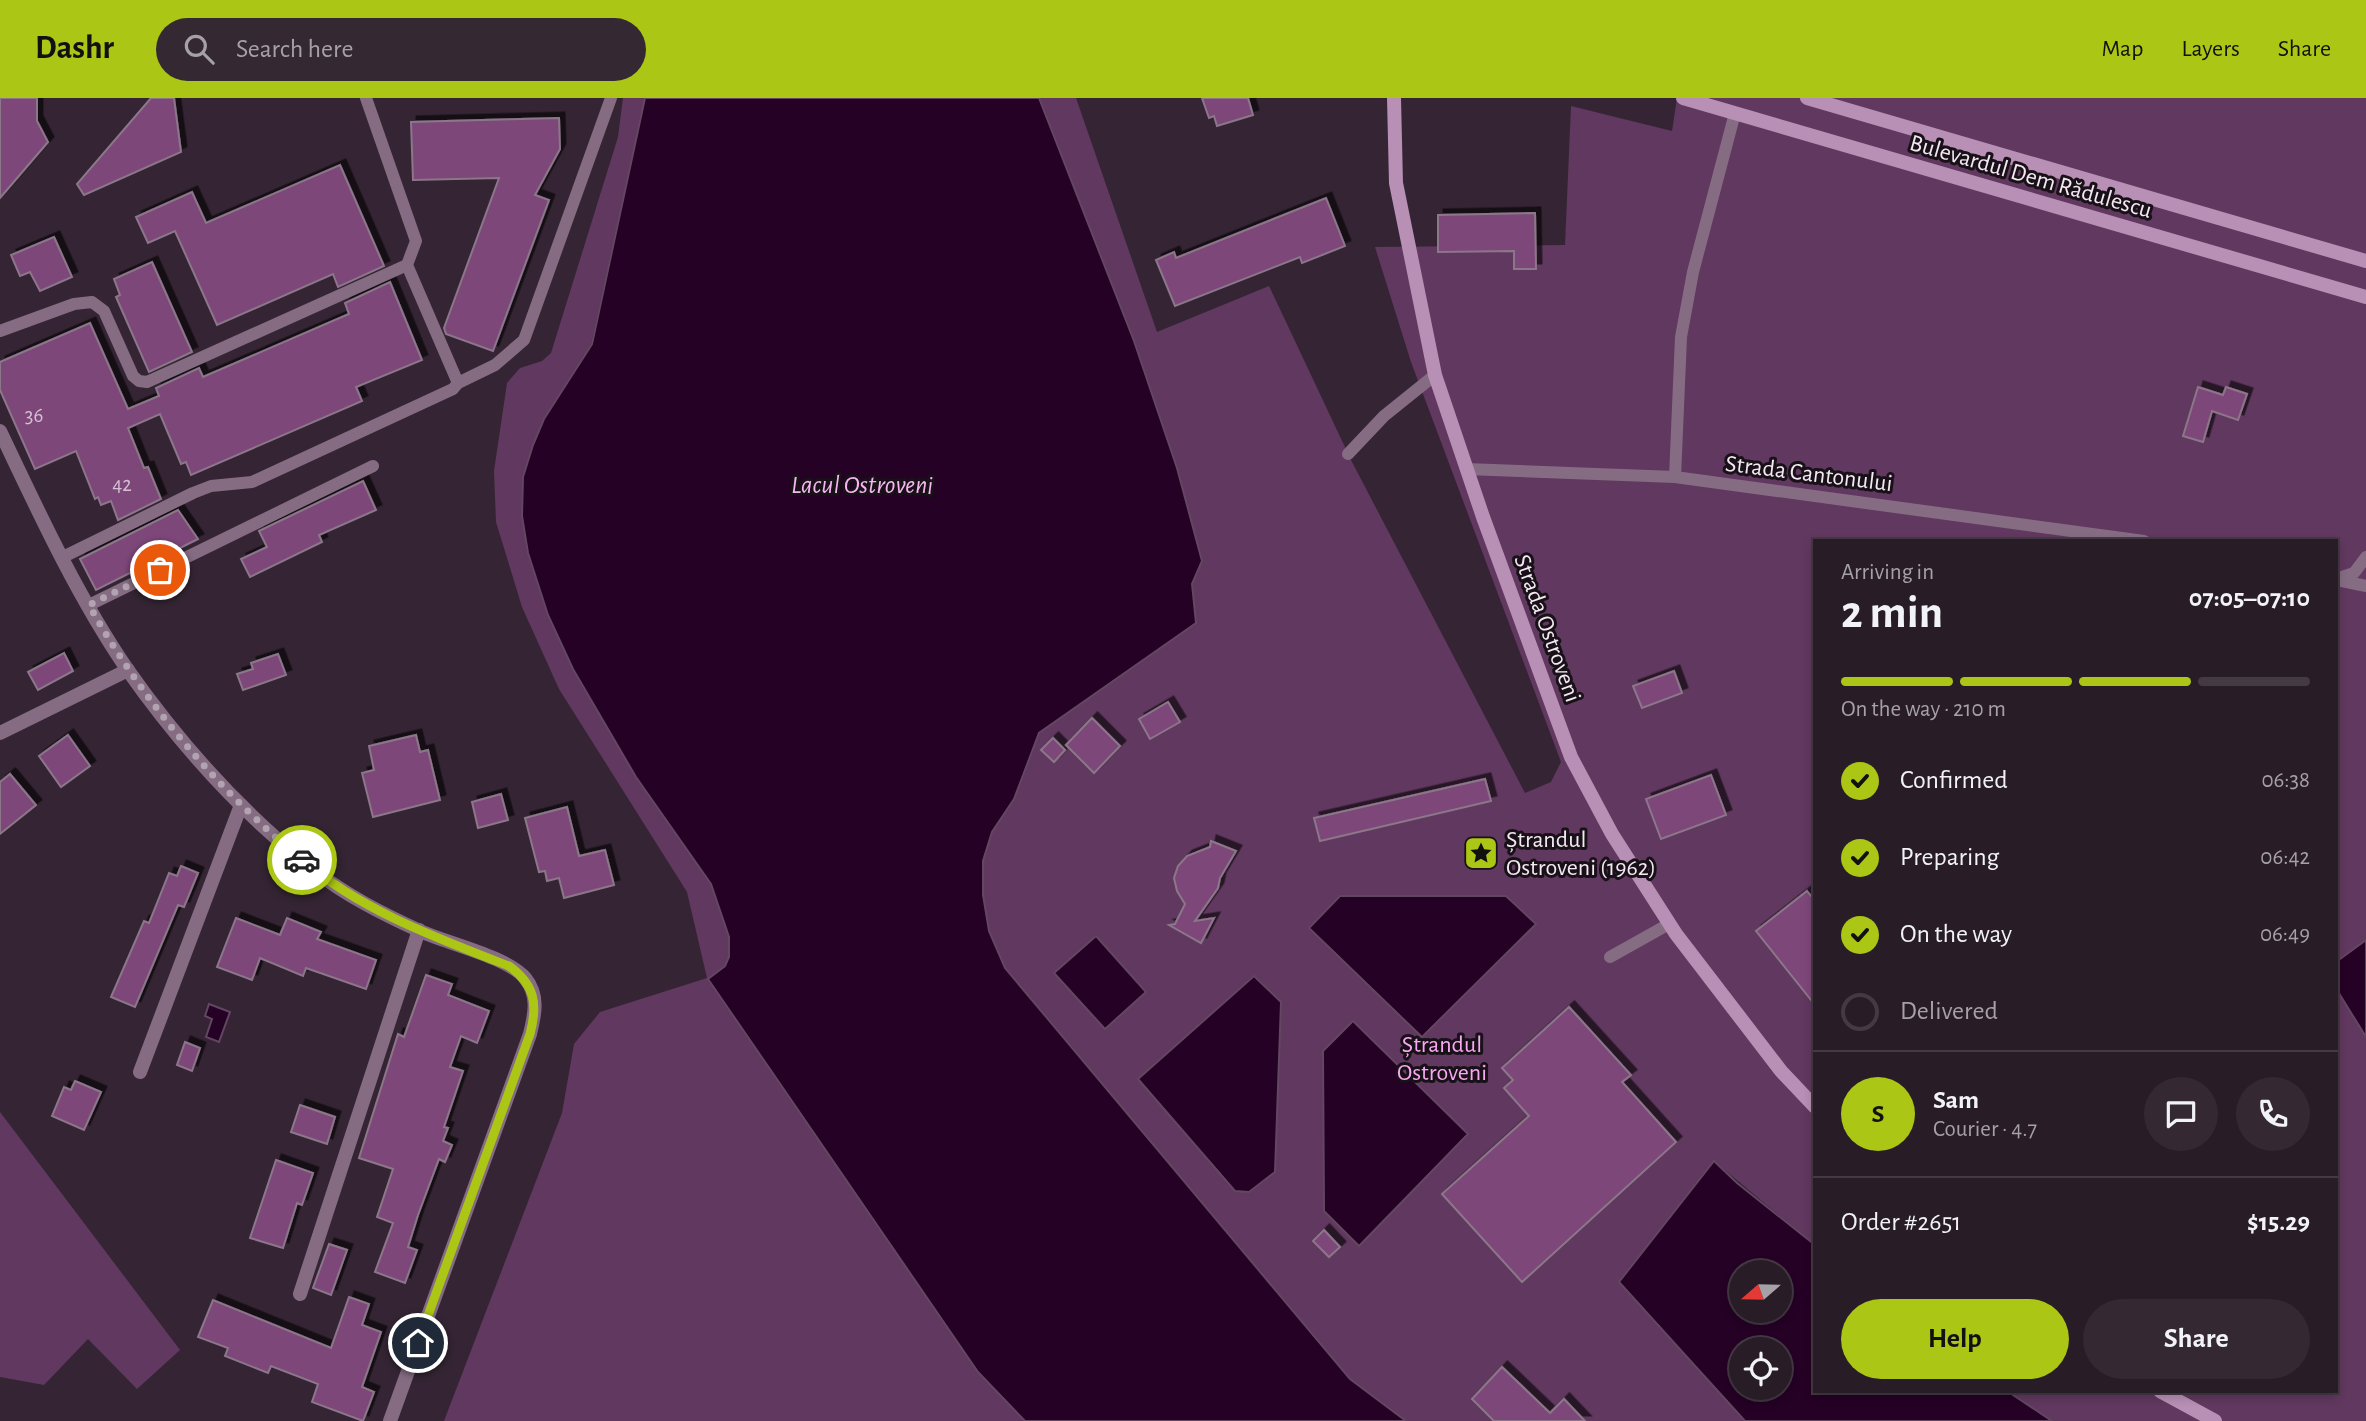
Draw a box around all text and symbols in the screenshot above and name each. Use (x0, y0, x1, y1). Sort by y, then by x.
search box (156, 18, 646, 81)
icon: search (180, 30, 218, 68)
text: Dashr (35, 32, 114, 65)
text: Search here (236, 36, 353, 62)
text: Map (2101, 37, 2143, 61)
text: Layers (2181, 37, 2240, 61)
text: Share (2278, 37, 2331, 61)
street label: Bulevardul Dem Rădulescu (1907, 131, 2155, 223)
house number: 36 (25, 405, 43, 426)
street label: Strada Cantonului (1724, 452, 1894, 496)
water label: Lacul Ostroveni (791, 472, 933, 498)
house number: 42 (112, 474, 132, 495)
pin (130, 540, 190, 600)
icon: bag (141, 551, 179, 589)
street label: Strada Ostroveni (1509, 551, 1585, 705)
text: Arriving in (1841, 561, 1934, 584)
text: 07:05–07:10 (2189, 585, 2310, 611)
text: 2 min (1841, 590, 1943, 636)
text: On the way · 210 m (1841, 698, 2006, 721)
icon: check (1841, 762, 1879, 800)
text: Confirmed (1900, 767, 2008, 793)
text: 06:38 (2261, 769, 2310, 792)
courier (267, 825, 337, 895)
place label: Ștrandul Ostroveni (1962) (1506, 828, 1656, 880)
place icon: Ștrandul Ostroveni (1962) (1462, 834, 1500, 872)
icon: check (1841, 839, 1879, 877)
icon: car (283, 841, 321, 879)
text: Preparing (1900, 844, 1999, 870)
text: 06:42 (2260, 846, 2310, 869)
icon: check (1841, 916, 1879, 954)
text: On the way (1900, 921, 2012, 947)
text: 06:49 (2260, 923, 2310, 946)
text: Delivered (1900, 998, 1998, 1024)
park label: Ștrandul Ostroveni (1397, 1033, 1487, 1085)
button: chat (2144, 1077, 2218, 1151)
button: phone (2236, 1077, 2310, 1151)
text: Sam (1933, 1087, 1979, 1113)
text: S (1872, 1101, 1884, 1127)
text: Courier · 4.7 (1933, 1118, 2037, 1141)
text: Order #2651 (1841, 1209, 1961, 1235)
text: $15.29 (2247, 1209, 2310, 1235)
north arrow (1729, 1260, 1792, 1323)
map controls (1729, 1260, 1792, 1400)
button: Help (1841, 1299, 2069, 1379)
button: Share (2083, 1299, 2310, 1379)
pin (388, 1313, 448, 1373)
icon: home (399, 1324, 437, 1362)
button: locate (1729, 1337, 1792, 1400)

